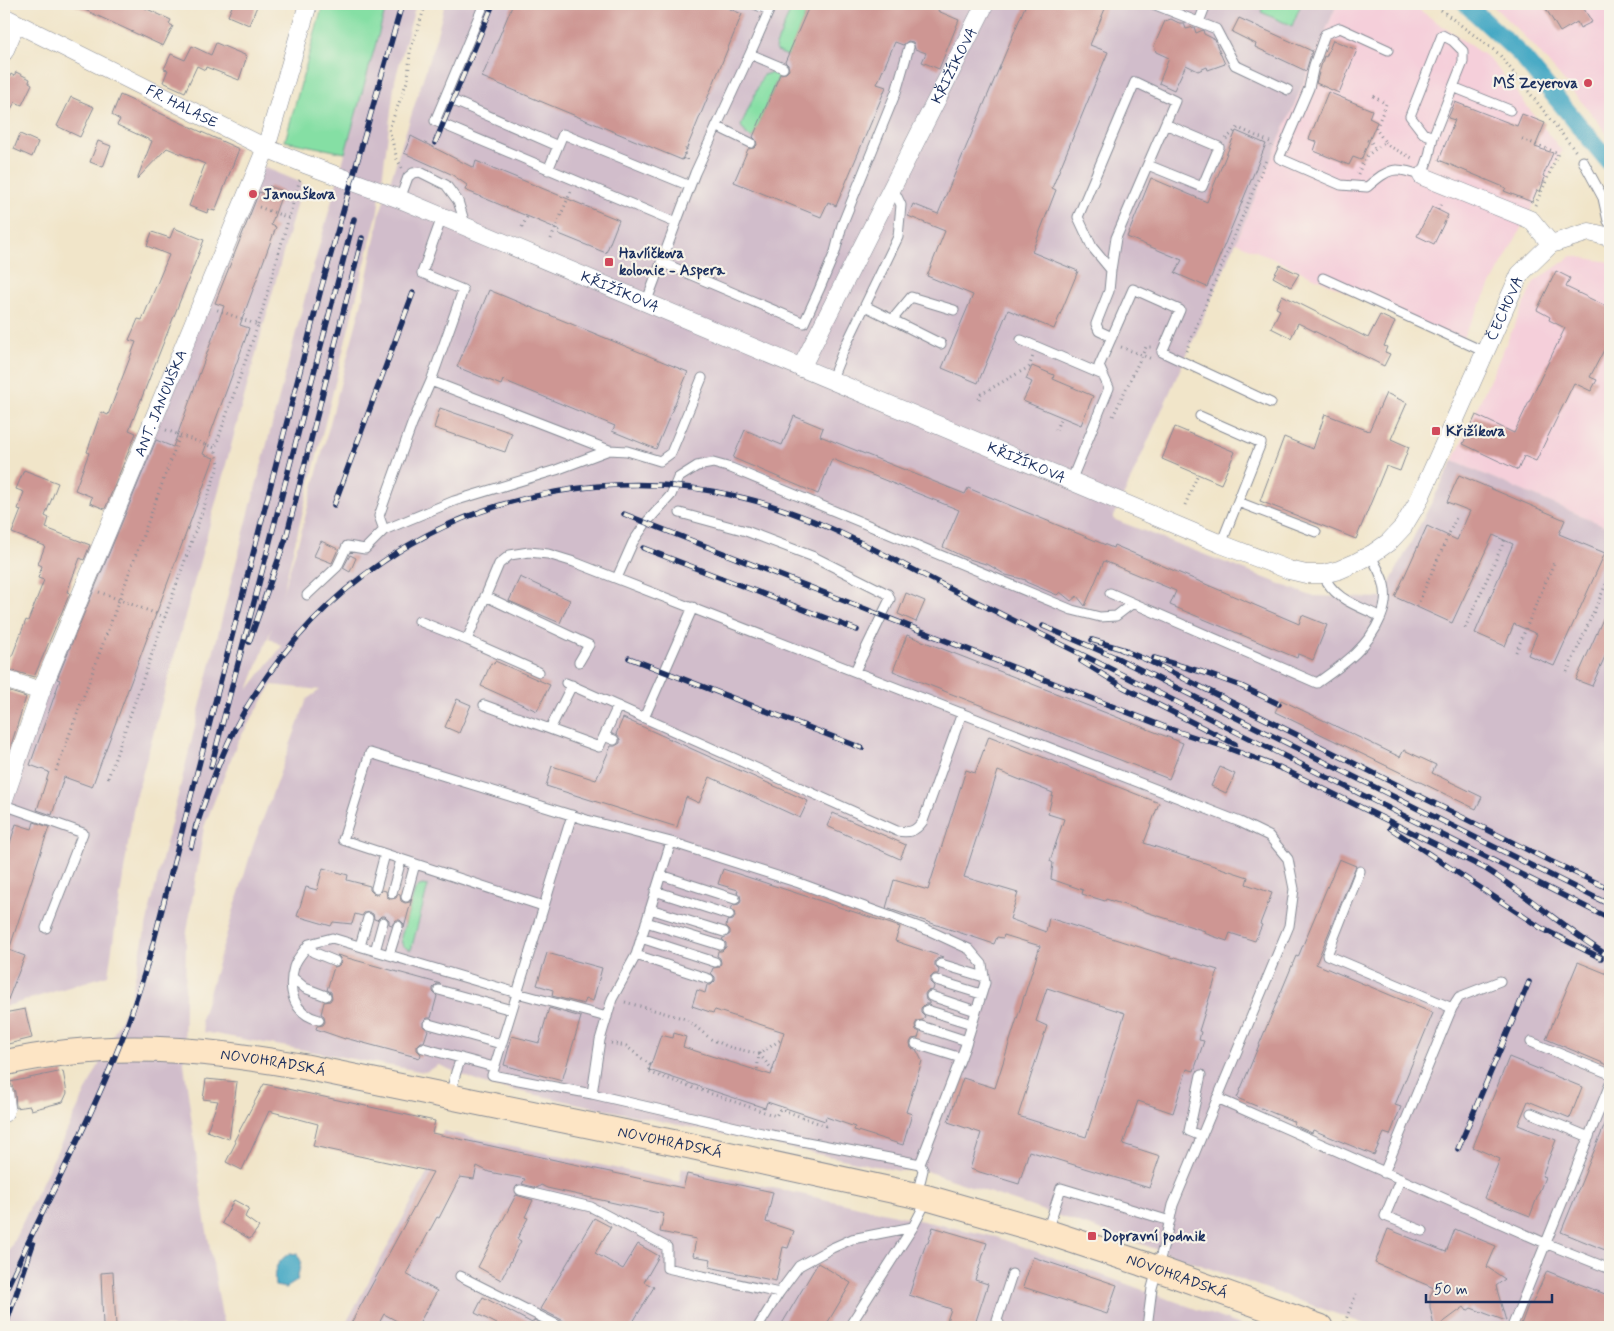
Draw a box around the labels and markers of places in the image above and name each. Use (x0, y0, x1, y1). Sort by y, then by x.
place label: MŠ Zeyerova (1493, 74, 1578, 94)
marker: MŠ Zeyerova (1582, 77, 1594, 89)
place label: Janouškova (263, 185, 336, 205)
marker: Janouškova (247, 188, 259, 200)
place label: Havlíčkova kolonie - Aspera (619, 244, 726, 281)
marker: Havlíčkova kolonie - Aspera (603, 256, 615, 268)
place label: Křižíkova (1446, 422, 1505, 442)
marker: Křižíkova (1430, 425, 1442, 437)
place label: Dopravní podnik (1102, 1227, 1206, 1247)
marker: Dopravní podnik (1086, 1230, 1098, 1242)

